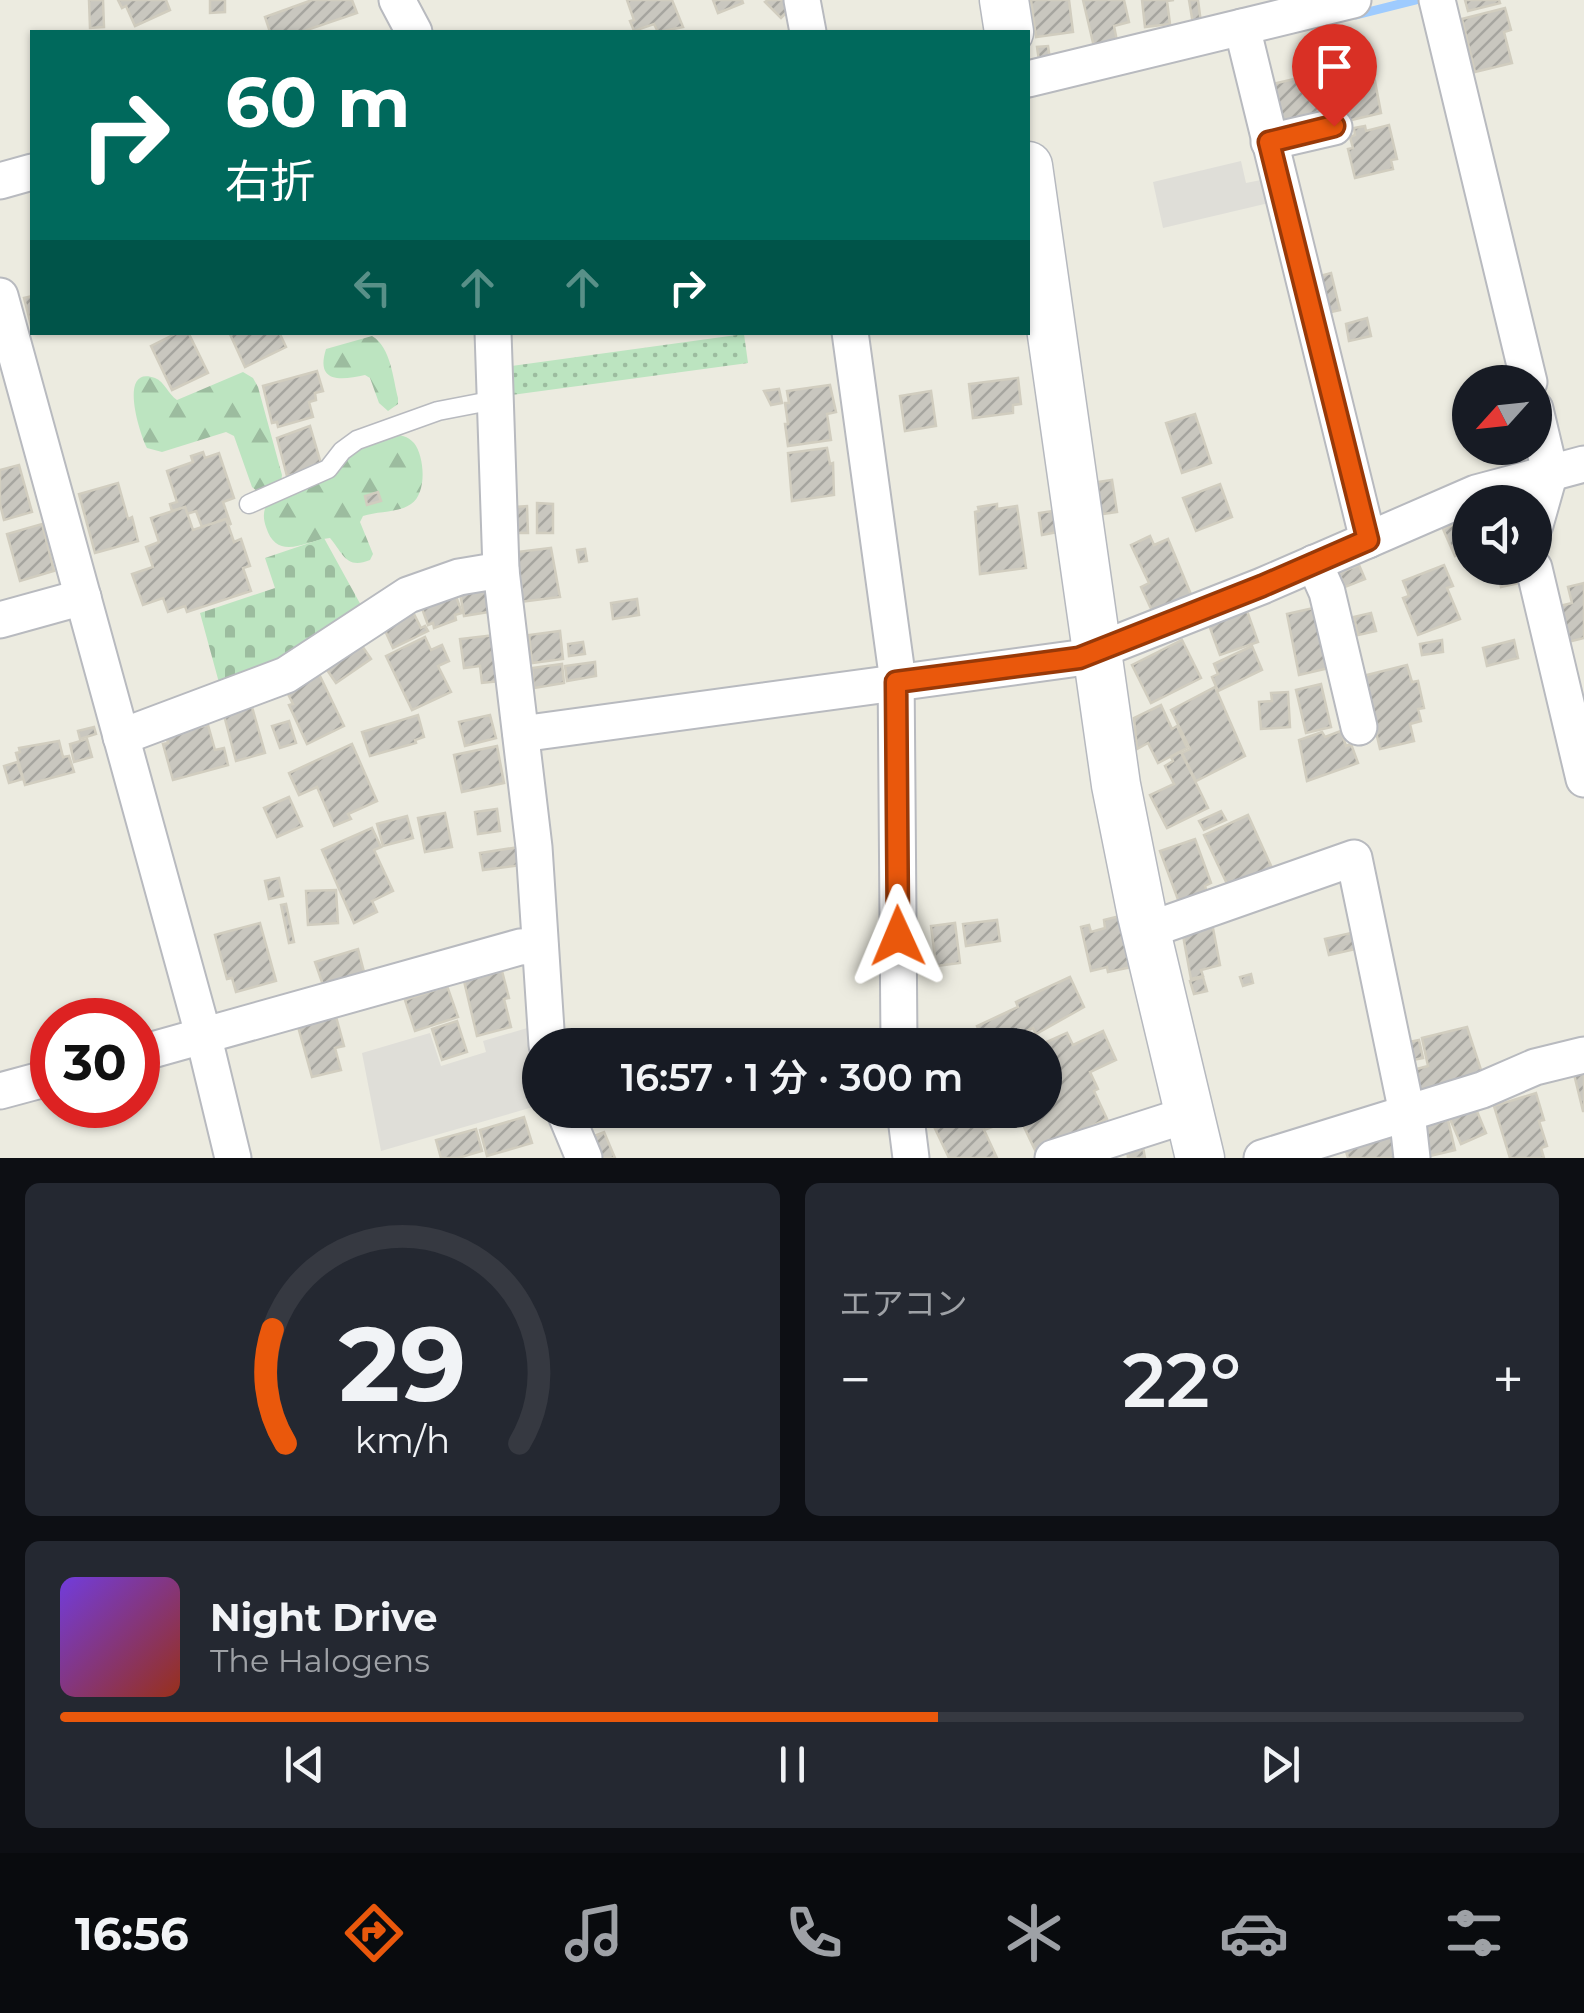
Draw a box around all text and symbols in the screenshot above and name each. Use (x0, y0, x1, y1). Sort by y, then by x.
pin (1292, 24, 1377, 127)
icon: arrive (1307, 39, 1362, 94)
text: 60 m (225, 59, 410, 145)
icon: right (60, 70, 190, 200)
text: 右折 (225, 153, 315, 208)
icon: left (345, 260, 400, 315)
icon: ahead (450, 260, 505, 315)
icon: ahead (555, 260, 610, 315)
icon: right (660, 260, 715, 315)
north arrow (1452, 365, 1552, 465)
map controls (1452, 365, 1552, 585)
button: sound (1452, 485, 1552, 585)
position arrow (846, 884, 950, 988)
speed limit sign: 30 (30, 998, 160, 1128)
text: 16:57 · 1 分 · 300 m (621, 1054, 963, 1101)
text: エアコン (840, 1284, 968, 1323)
text: 29 (338, 1300, 466, 1427)
text: 22° (1122, 1334, 1241, 1426)
text: − (840, 1346, 871, 1413)
text: + (1492, 1346, 1524, 1413)
text: km/h (355, 1418, 450, 1462)
text: Night Drive (210, 1594, 437, 1641)
text: The Halogens (210, 1641, 430, 1680)
icon: previous (277, 1737, 332, 1792)
icon: pause (765, 1737, 820, 1792)
icon: next (1253, 1737, 1308, 1792)
icon: directions (339, 1898, 409, 1968)
icon: music (559, 1898, 629, 1968)
icon: phone (779, 1898, 849, 1968)
icon: climate (999, 1898, 1069, 1968)
icon: car (1219, 1898, 1289, 1968)
icon: filters (1439, 1898, 1509, 1968)
text: 16:56 (75, 1906, 189, 1961)

